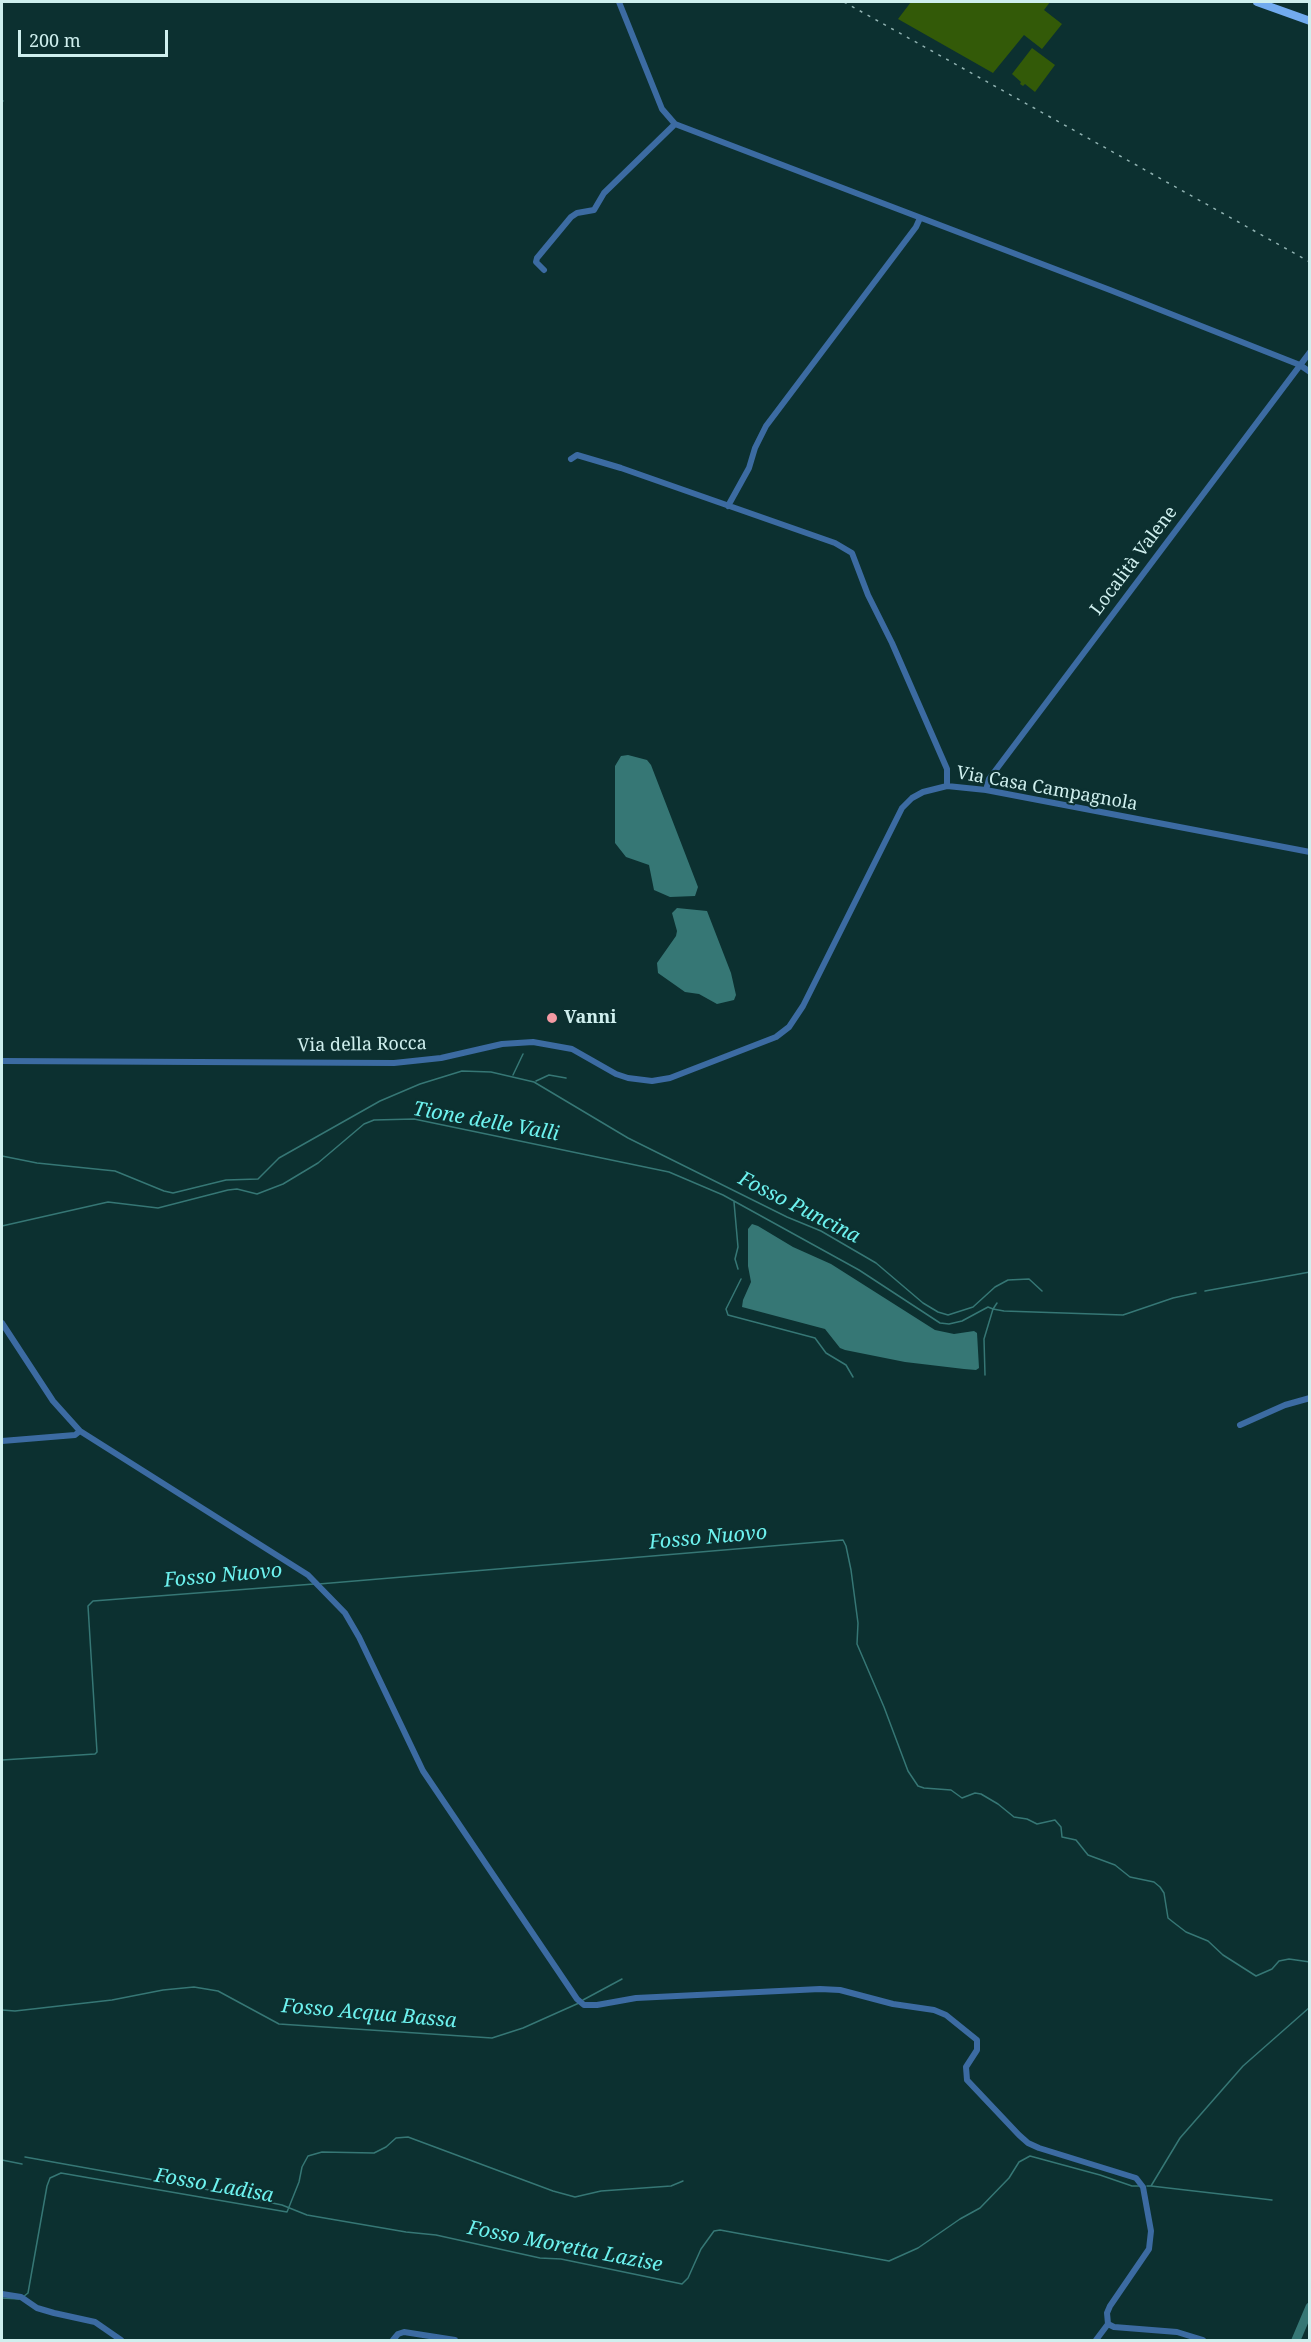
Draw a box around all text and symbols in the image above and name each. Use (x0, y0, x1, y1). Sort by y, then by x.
scale bar (21, 18, 171, 56)
text: 200 m (29, 28, 81, 52)
street label: Località Valene (1086, 502, 1182, 620)
street label: Via Casa Campagnola (955, 762, 1139, 816)
place label: Vanni (564, 1007, 617, 1029)
marker: Vanni (545, 1011, 559, 1025)
street label: Via della Rocca (297, 1033, 427, 1057)
water label: Tione delle Valli (411, 1097, 561, 1147)
water label: Fosso Puncina (734, 1167, 864, 1249)
water label: Fosso Nuovo (648, 1521, 768, 1555)
water label: Fosso Nuovo (163, 1559, 283, 1593)
water label: Fosso Acqua Bassa (280, 1994, 458, 2034)
water label: Fosso Ladisa (153, 2164, 275, 2208)
water label: Fosso Moretta Lazise (466, 2216, 664, 2278)

